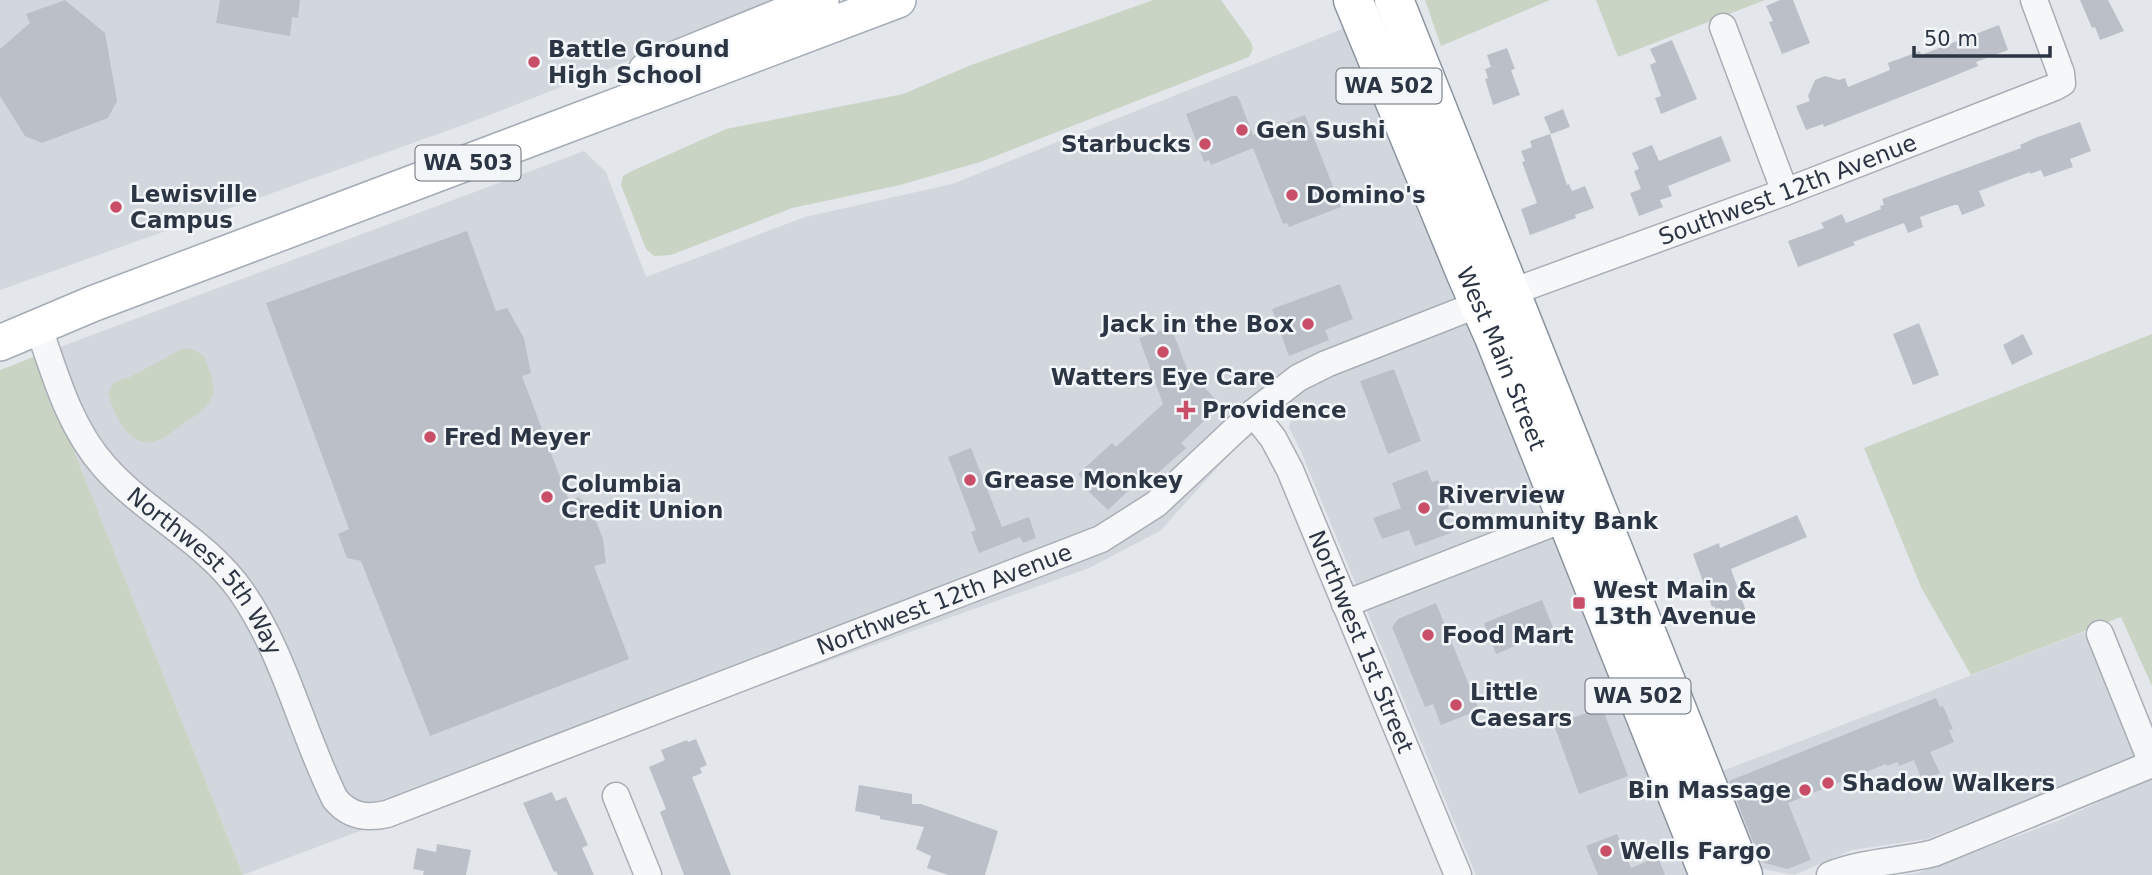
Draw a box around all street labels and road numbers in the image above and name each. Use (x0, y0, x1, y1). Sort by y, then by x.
road number: WA 502 (1336, 68, 1442, 104)
street label: Southwest 12th Avenue (1655, 129, 1920, 250)
road number: WA 503 (416, 146, 520, 180)
street label: West Main Street (1452, 263, 1551, 454)
street label: Northwest 5th Way (122, 482, 287, 659)
street label: Northwest 1st Street (1303, 526, 1419, 757)
street label: Northwest 12th Avenue (813, 538, 1075, 660)
road number: WA 502 (1586, 678, 1690, 714)

